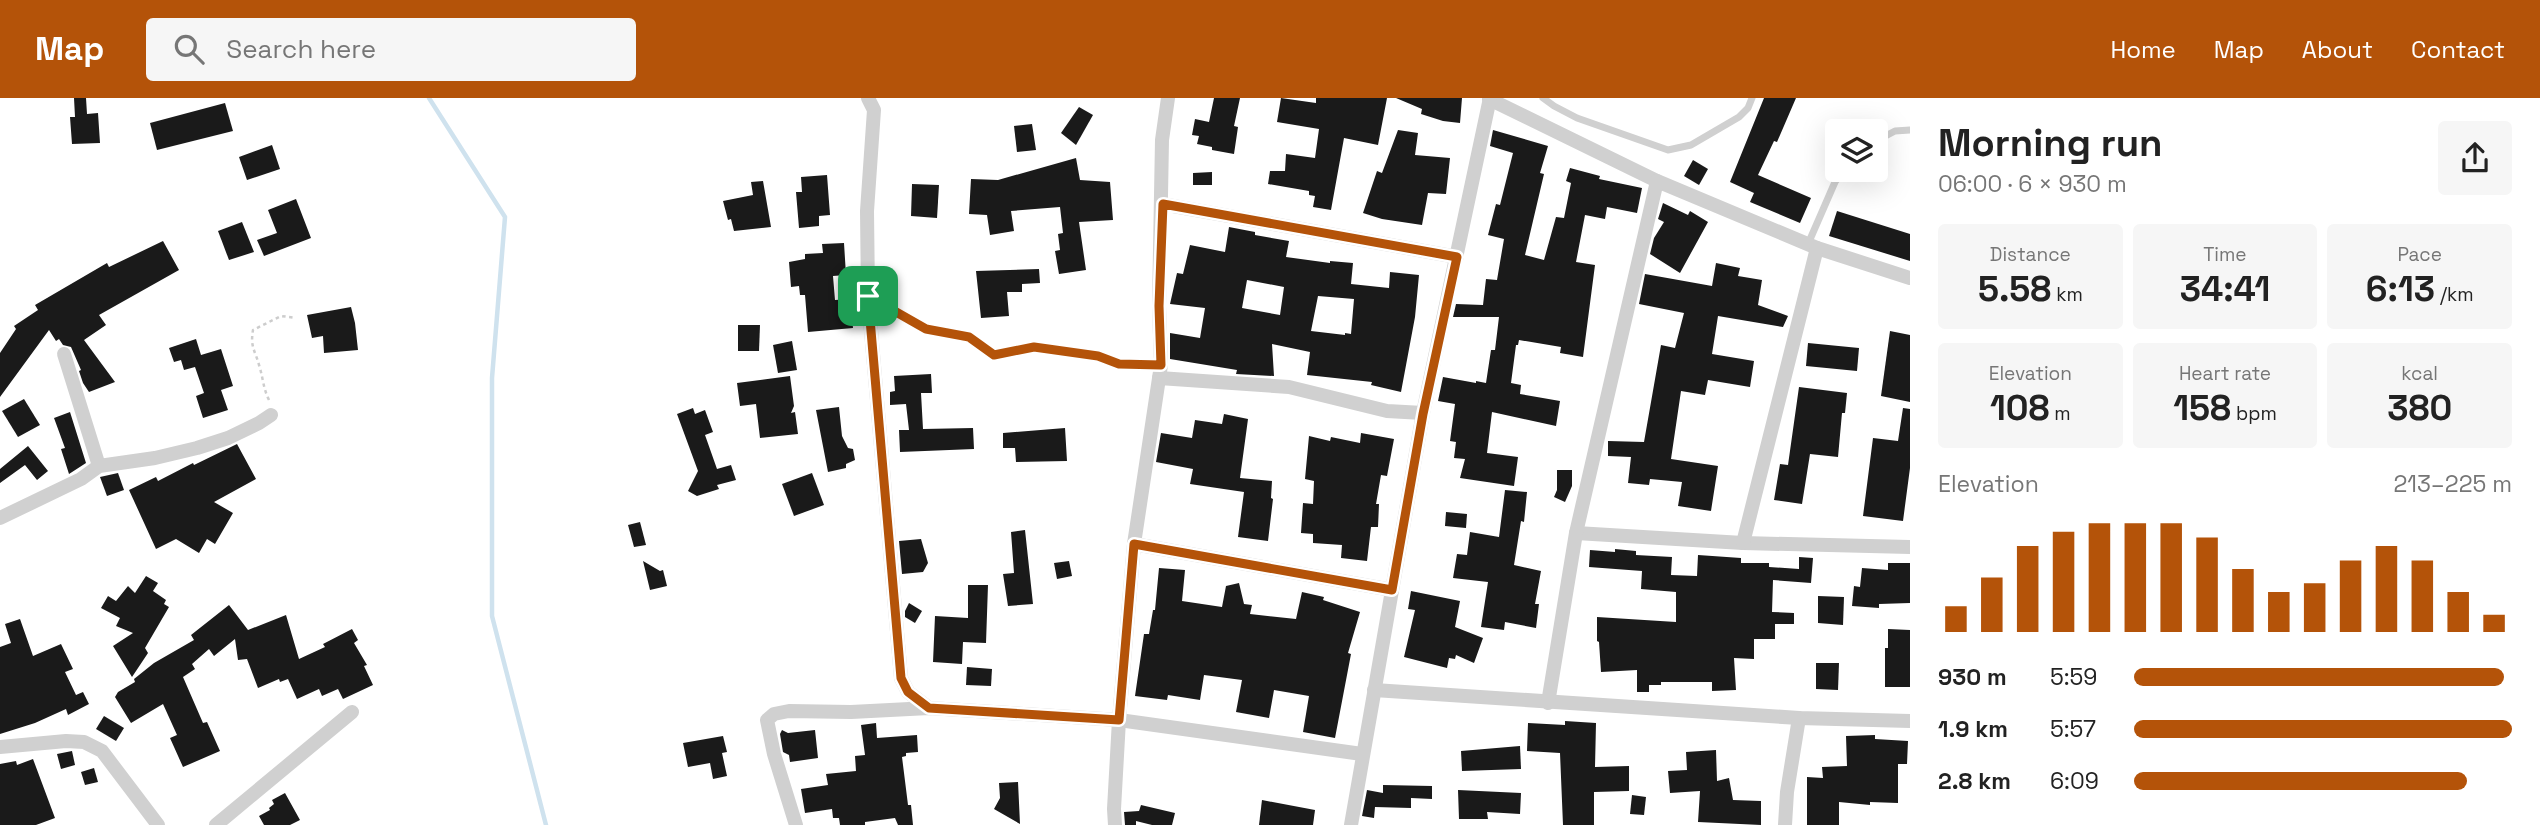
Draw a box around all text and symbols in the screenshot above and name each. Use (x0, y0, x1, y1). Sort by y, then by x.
search box (146, 18, 636, 81)
text: Map (35, 28, 104, 70)
icon: search (170, 30, 208, 68)
text: Search here (226, 32, 376, 66)
text: Home (2110, 34, 2176, 65)
text: Map (2214, 34, 2264, 65)
text: About (2302, 34, 2373, 65)
text: Contact (2411, 34, 2505, 65)
map controls (1825, 119, 1888, 182)
button: layers (1825, 119, 1888, 182)
text: Morning run (1938, 119, 2163, 167)
button: share (2438, 121, 2512, 195)
text: 06:00 · 6 × 930 m (1938, 169, 2127, 199)
text: Distance (1990, 242, 2071, 267)
text: Time (2203, 242, 2247, 267)
text: Pace (2397, 242, 2442, 267)
pin (838, 266, 898, 326)
text: 5.58 (1978, 267, 2051, 311)
text: 34:41 (2180, 267, 2270, 311)
text: 6:13 (2366, 267, 2435, 311)
icon: arrive (849, 277, 887, 315)
text: km (2051, 282, 2083, 307)
text: /km (2435, 282, 2473, 307)
text: Elevation (1989, 361, 2072, 386)
text: Heart rate (2179, 361, 2271, 386)
text: kcal (2401, 361, 2438, 386)
text: 108 (1990, 386, 2049, 430)
text: 158 (2173, 386, 2231, 430)
text: 380 (2387, 386, 2452, 430)
text: m (2049, 401, 2071, 426)
text: bpm (2231, 401, 2277, 426)
text: Elevation (1938, 469, 2039, 499)
text: 213–225 m (2393, 469, 2512, 499)
text: 930 m (1938, 662, 2007, 692)
text: 5:59 (2050, 662, 2097, 692)
text: 1.9 km (1938, 714, 2008, 744)
text: 5:57 (2050, 714, 2096, 744)
text: 2.8 km (1938, 766, 2011, 796)
text: 6:09 (2050, 766, 2099, 796)

